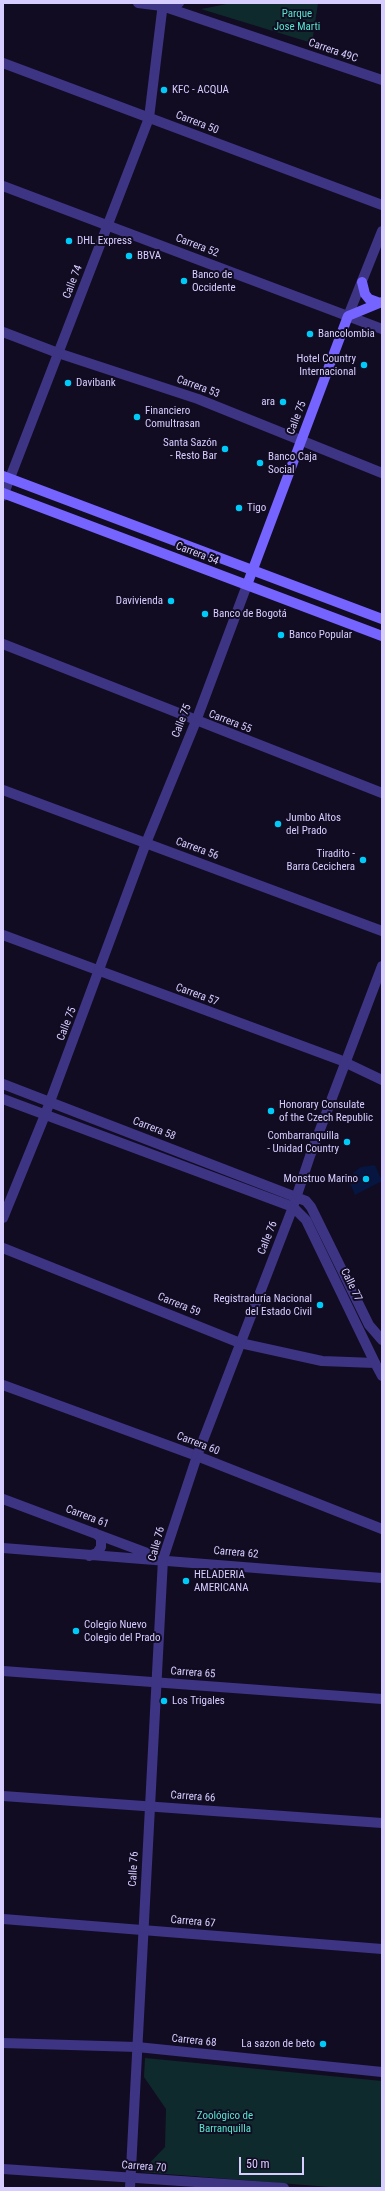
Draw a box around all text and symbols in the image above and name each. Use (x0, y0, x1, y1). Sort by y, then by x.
park label: Parque Jose Marti (274, 7, 320, 33)
street label: Carrera 49C (307, 36, 359, 66)
place label: KFC - ACQUA (172, 83, 229, 97)
marker: KFC - ACQUA (159, 85, 169, 95)
street label: Carrera 50 (174, 109, 220, 137)
street label: Carrera 52 (174, 232, 220, 260)
place label: DHL Express (77, 234, 132, 248)
marker: DHL Express (64, 236, 74, 246)
place label: BBVA (137, 249, 161, 263)
marker: BBVA (124, 251, 134, 261)
street label: Calle 74 (61, 263, 85, 301)
place label: Banco de Occidente (192, 268, 236, 294)
marker: Banco de Occidente (179, 276, 189, 286)
place label: Bancolombia (318, 327, 375, 341)
marker: Bancolombia (305, 329, 315, 339)
place label: Hotel Country Internacional (297, 352, 356, 378)
marker: Hotel Country Internacional (359, 360, 369, 370)
street label: Carrera 53 (175, 373, 221, 401)
place label: Davibank (76, 376, 116, 390)
marker: Davibank (63, 378, 73, 388)
place label: ara (261, 395, 275, 409)
marker: ara (278, 397, 288, 407)
street label: Calle 75 (285, 399, 309, 437)
place label: Financiero Comultrasan (145, 404, 200, 430)
marker: Financiero Comultrasan (132, 412, 142, 422)
place label: Santa Sazón - Resto Bar (163, 436, 217, 462)
marker: Santa Sazón - Resto Bar (220, 444, 230, 454)
place label: Banco Caja Social (268, 450, 317, 476)
marker: Banco Caja Social (255, 458, 265, 468)
place label: Tigo (247, 501, 266, 515)
marker: Tigo (234, 503, 244, 513)
street label: Carrera 54 (174, 540, 220, 568)
place label: Davivienda (116, 594, 163, 608)
marker: Davivienda (166, 596, 176, 606)
place label: Banco de Bogotá (213, 607, 287, 621)
marker: Banco de Bogotá (200, 609, 210, 619)
place label: Banco Popular (289, 628, 352, 642)
marker: Banco Popular (276, 630, 286, 640)
street label: Calle 75 (170, 702, 194, 740)
street label: Carrera 55 (207, 708, 253, 736)
place label: Jumbo Altos del Prado (286, 811, 341, 837)
marker: Jumbo Altos del Prado (273, 819, 283, 829)
street label: Carrera 56 (174, 835, 220, 863)
place label: Tiradito - Barra Cecichera (286, 847, 355, 873)
marker: Tiradito - Barra Cecichera (358, 855, 368, 865)
street label: Carrera 57 (174, 981, 220, 1009)
street label: Calle 75 (55, 1005, 79, 1043)
place label: Honorary Consulate of the Czech Republic (279, 1098, 373, 1124)
marker: Honorary Consulate of the Czech Republic (266, 1106, 276, 1116)
street label: Carrera 58 (131, 1115, 177, 1143)
place label: Combarranquilla - Unidad Country (267, 1129, 339, 1155)
marker: Combarranquilla - Unidad Country (342, 1137, 352, 1147)
place label: Monstruo Marino (284, 1172, 358, 1186)
marker: Monstruo Marino (361, 1174, 371, 1184)
street label: Calle 76 (255, 1219, 281, 1257)
street label: Calle 77 (337, 1266, 365, 1304)
street label: Carrera 59 (156, 1290, 202, 1320)
place label: Registraduría Nacional del Estado Civil (214, 1292, 312, 1318)
marker: Registraduría Nacional del Estado Civil (315, 1300, 325, 1310)
street label: Carrera 60 (175, 1430, 221, 1458)
street label: Carrera 61 (64, 1503, 110, 1531)
street label: Calle 76 (146, 1525, 168, 1563)
street label: Carrera 62 (213, 1544, 259, 1562)
place label: HELADERIA AMERICANA (194, 1568, 249, 1594)
marker: HELADERIA AMERICANA (181, 1576, 191, 1586)
place label: Colegio Nuevo Colegio del Prado (84, 1618, 161, 1644)
marker: Colegio Nuevo Colegio del Prado (71, 1626, 81, 1636)
street label: Carrera 65 (170, 1665, 216, 1681)
place label: Los Trigales (172, 1694, 225, 1708)
marker: Los Trigales (159, 1696, 169, 1706)
street label: Carrera 66 (170, 1789, 216, 1805)
street label: Calle 76 (126, 1851, 142, 1887)
street label: Carrera 67 (170, 1913, 216, 1931)
street label: Carrera 68 (171, 2032, 217, 2050)
place label: La sazon de beto (241, 2037, 315, 2051)
marker: La sazon de beto (318, 2039, 328, 2049)
park label: Zoológico de Barranquilla (197, 2109, 253, 2135)
scale bar (241, 2149, 306, 2175)
text: 50 m (246, 2157, 270, 2171)
street label: Carrera 70 (121, 2159, 167, 2175)

